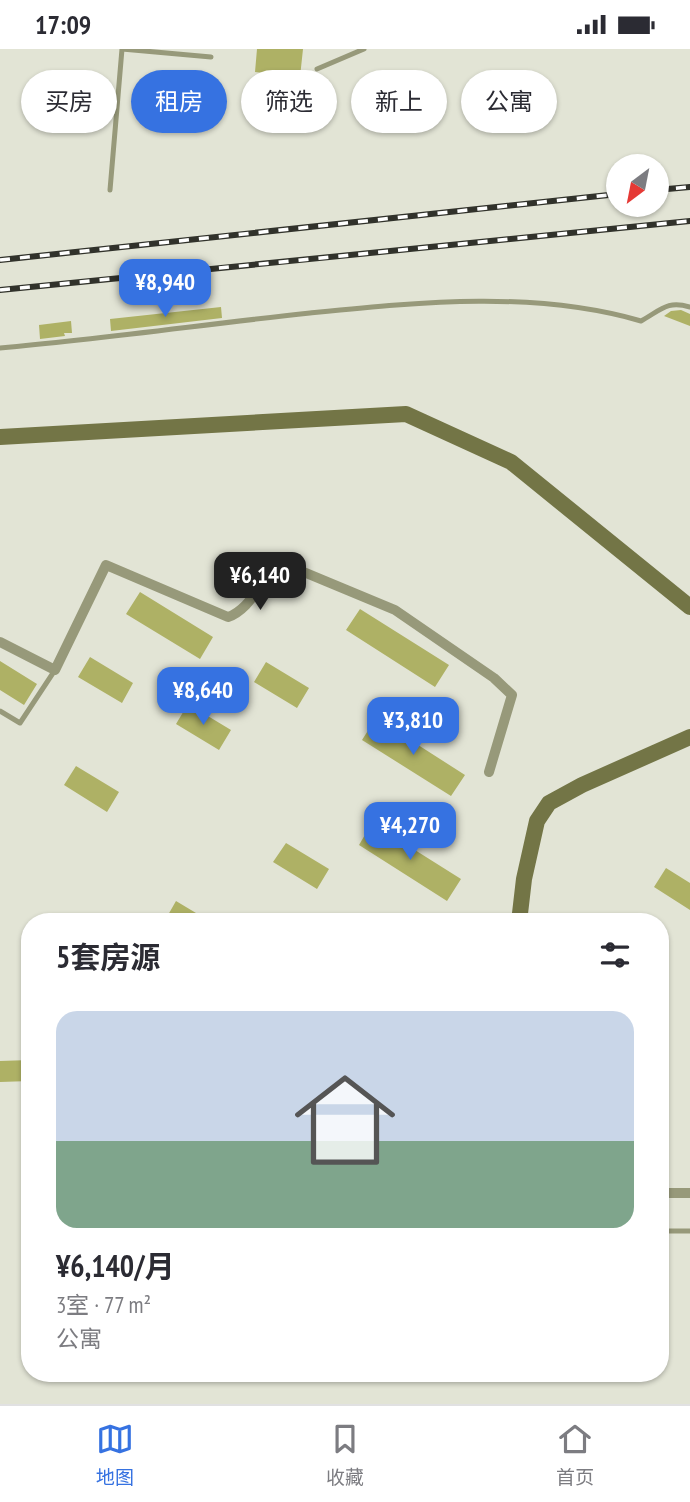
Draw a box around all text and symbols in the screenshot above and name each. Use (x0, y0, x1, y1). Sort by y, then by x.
text: 17:09 (35, 8, 91, 41)
chip: 买房 (21, 70, 117, 133)
chip: 租房 (131, 70, 227, 133)
chip: 筛选 (241, 70, 337, 133)
chip: 新上 (351, 70, 447, 133)
chip: 公寓 (461, 70, 557, 133)
north arrow (606, 154, 668, 217)
map controls (606, 154, 669, 217)
pin: ¥8,940 (108, 259, 222, 319)
text: ¥8,940 (135, 267, 195, 296)
pin: ¥6,140 (203, 553, 317, 612)
text: ¥6,140 (230, 560, 290, 589)
pin: ¥8,640 (146, 667, 260, 727)
text: ¥8,640 (173, 675, 233, 704)
pin: ¥3,810 (356, 697, 470, 757)
text: ¥3,810 (383, 705, 443, 734)
pin: ¥4,270 (353, 803, 467, 862)
text: ¥4,270 (380, 810, 440, 839)
icon: filters (596, 936, 634, 974)
text: 5套房源 (56, 937, 160, 976)
icon: home (282, 1057, 408, 1183)
text: ¥6,140/月 (56, 1246, 175, 1285)
text: 3室 · 77 m² (56, 1290, 151, 1319)
text: 公寓 (56, 1324, 102, 1353)
tab: 地图 (96, 1420, 134, 1489)
tab: 收藏 (326, 1420, 364, 1489)
tab: 首页 (556, 1420, 594, 1489)

